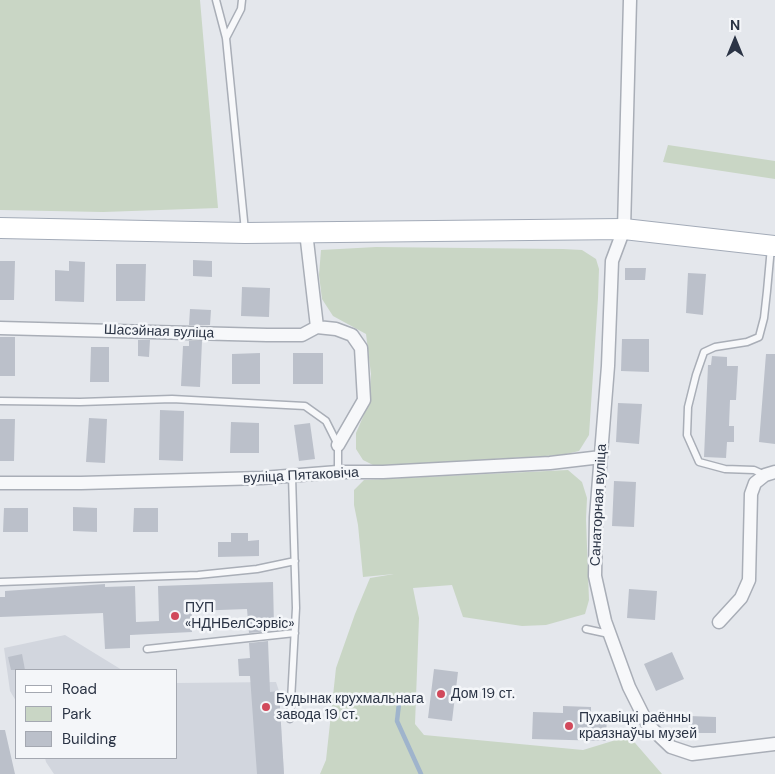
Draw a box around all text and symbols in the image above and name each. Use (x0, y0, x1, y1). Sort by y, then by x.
north arrow (710, 15, 760, 65)
text: N (730, 16, 740, 34)
street label: Шасэйная вуліца (104, 322, 214, 342)
street label: Санаторная вуліца (587, 443, 611, 567)
street label: вуліца Пятаковіча (243, 465, 359, 487)
place label: ПУП «НДНБелСэрвіс» (185, 600, 295, 632)
marker: ПУП «НДНБелСэрвіс» (169, 610, 181, 622)
legend (15, 669, 178, 759)
text: Road (62, 679, 97, 699)
place label: Дом 19 ст. (451, 686, 515, 702)
marker: Дом 19 ст. (435, 688, 447, 700)
place label: Будынак крухмальнага завода 19 ст. (276, 691, 424, 724)
marker: Будынак крухмальнага завода 19 ст. (260, 701, 272, 713)
text: Park (62, 704, 92, 724)
place label: Пухавіцкі раённы краязнаўчы музей (579, 710, 697, 742)
marker: Пухавіцкі раённы краязнаўчы музей (563, 720, 575, 732)
text: Building (62, 729, 117, 749)

